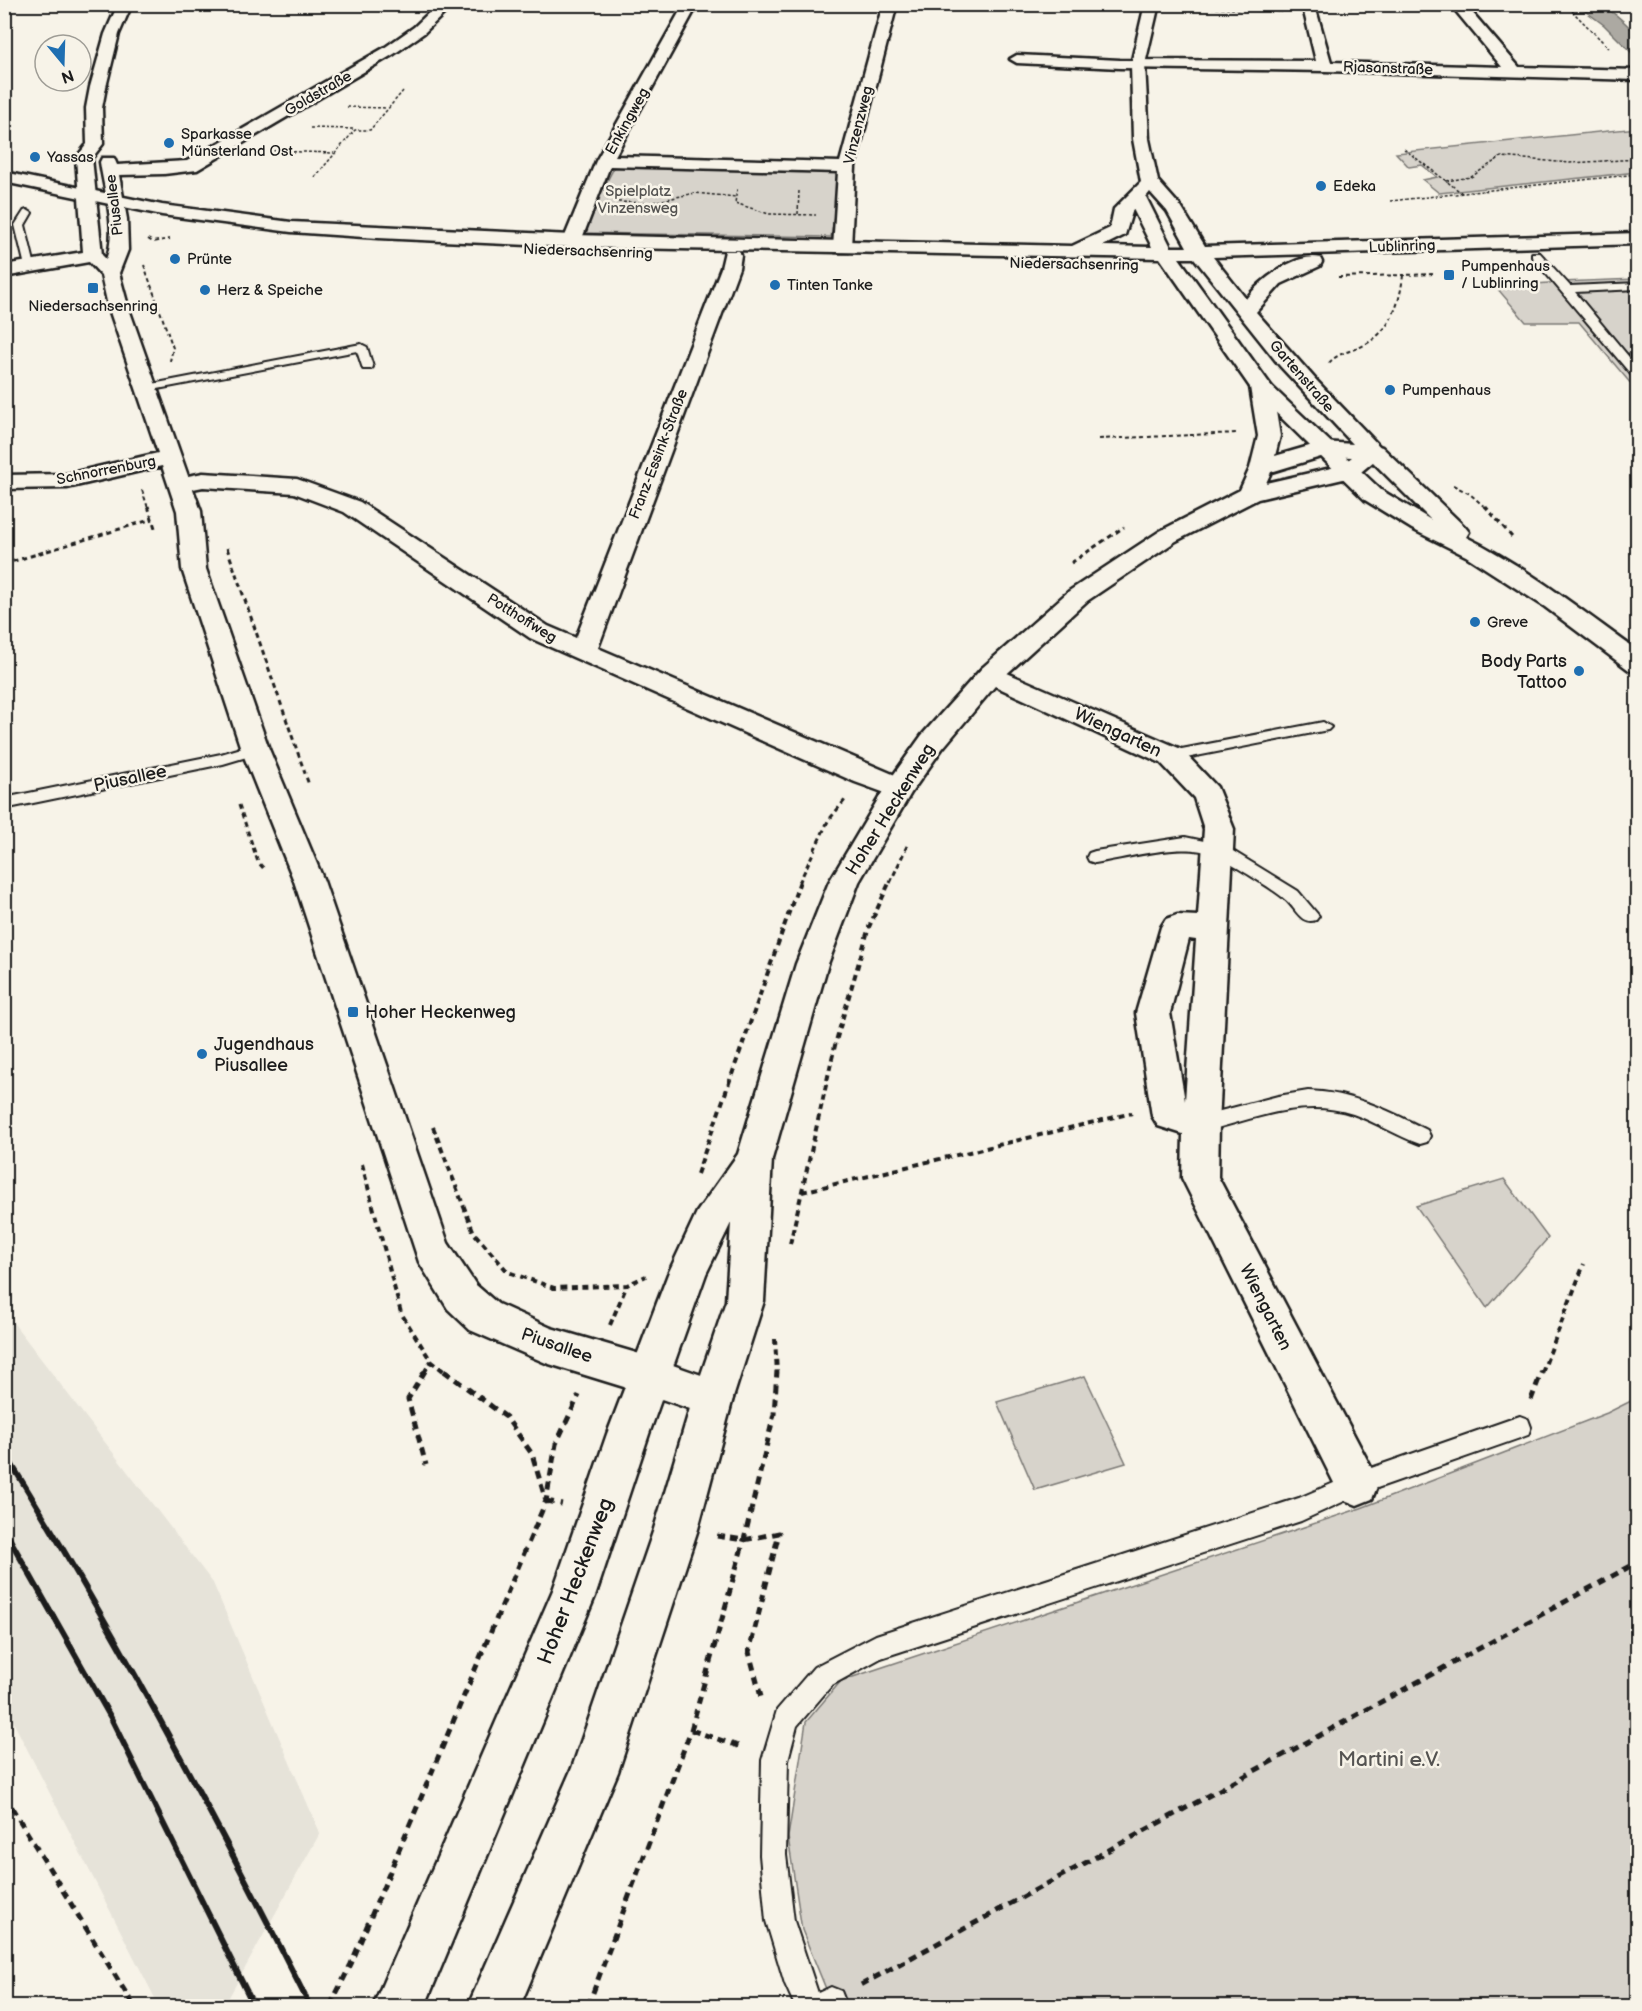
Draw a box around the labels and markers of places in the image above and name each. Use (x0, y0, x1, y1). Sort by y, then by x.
place label: Sparkasse Münsterland Ost (181, 125, 293, 161)
marker: Sparkasse Münsterland Ost (162, 136, 176, 150)
place label: Yassas (46, 148, 94, 167)
marker: Yassas (28, 150, 42, 164)
place label: Edeka (1333, 177, 1376, 196)
marker: Edeka (1314, 179, 1328, 193)
place label: Prünte (187, 250, 232, 269)
marker: Prünte (168, 252, 182, 266)
place label: Pumpenhaus / Lublinring (1461, 257, 1550, 293)
marker: Pumpenhaus / Lublinring (1442, 268, 1456, 282)
place label: Tinten Tanke (787, 276, 873, 295)
marker: Tinten Tanke (768, 278, 782, 292)
marker: Niedersachsenring (86, 281, 100, 295)
place label: Herz & Speiche (217, 281, 323, 300)
marker: Herz & Speiche (198, 283, 212, 297)
place label: Niedersachsenring (28, 297, 158, 316)
place label: Pumpenhaus (1402, 381, 1491, 400)
marker: Pumpenhaus (1383, 383, 1397, 397)
place label: Greve (1487, 613, 1528, 632)
marker: Greve (1468, 615, 1482, 629)
place label: Body Parts Tattoo (1481, 651, 1567, 693)
marker: Body Parts Tattoo (1572, 664, 1586, 678)
place label: Hoher Heckenweg (365, 1002, 516, 1023)
marker: Hoher Heckenweg (346, 1005, 360, 1019)
place label: Jugendhaus Piusallee (214, 1034, 314, 1076)
marker: Jugendhaus Piusallee (195, 1047, 209, 1061)

